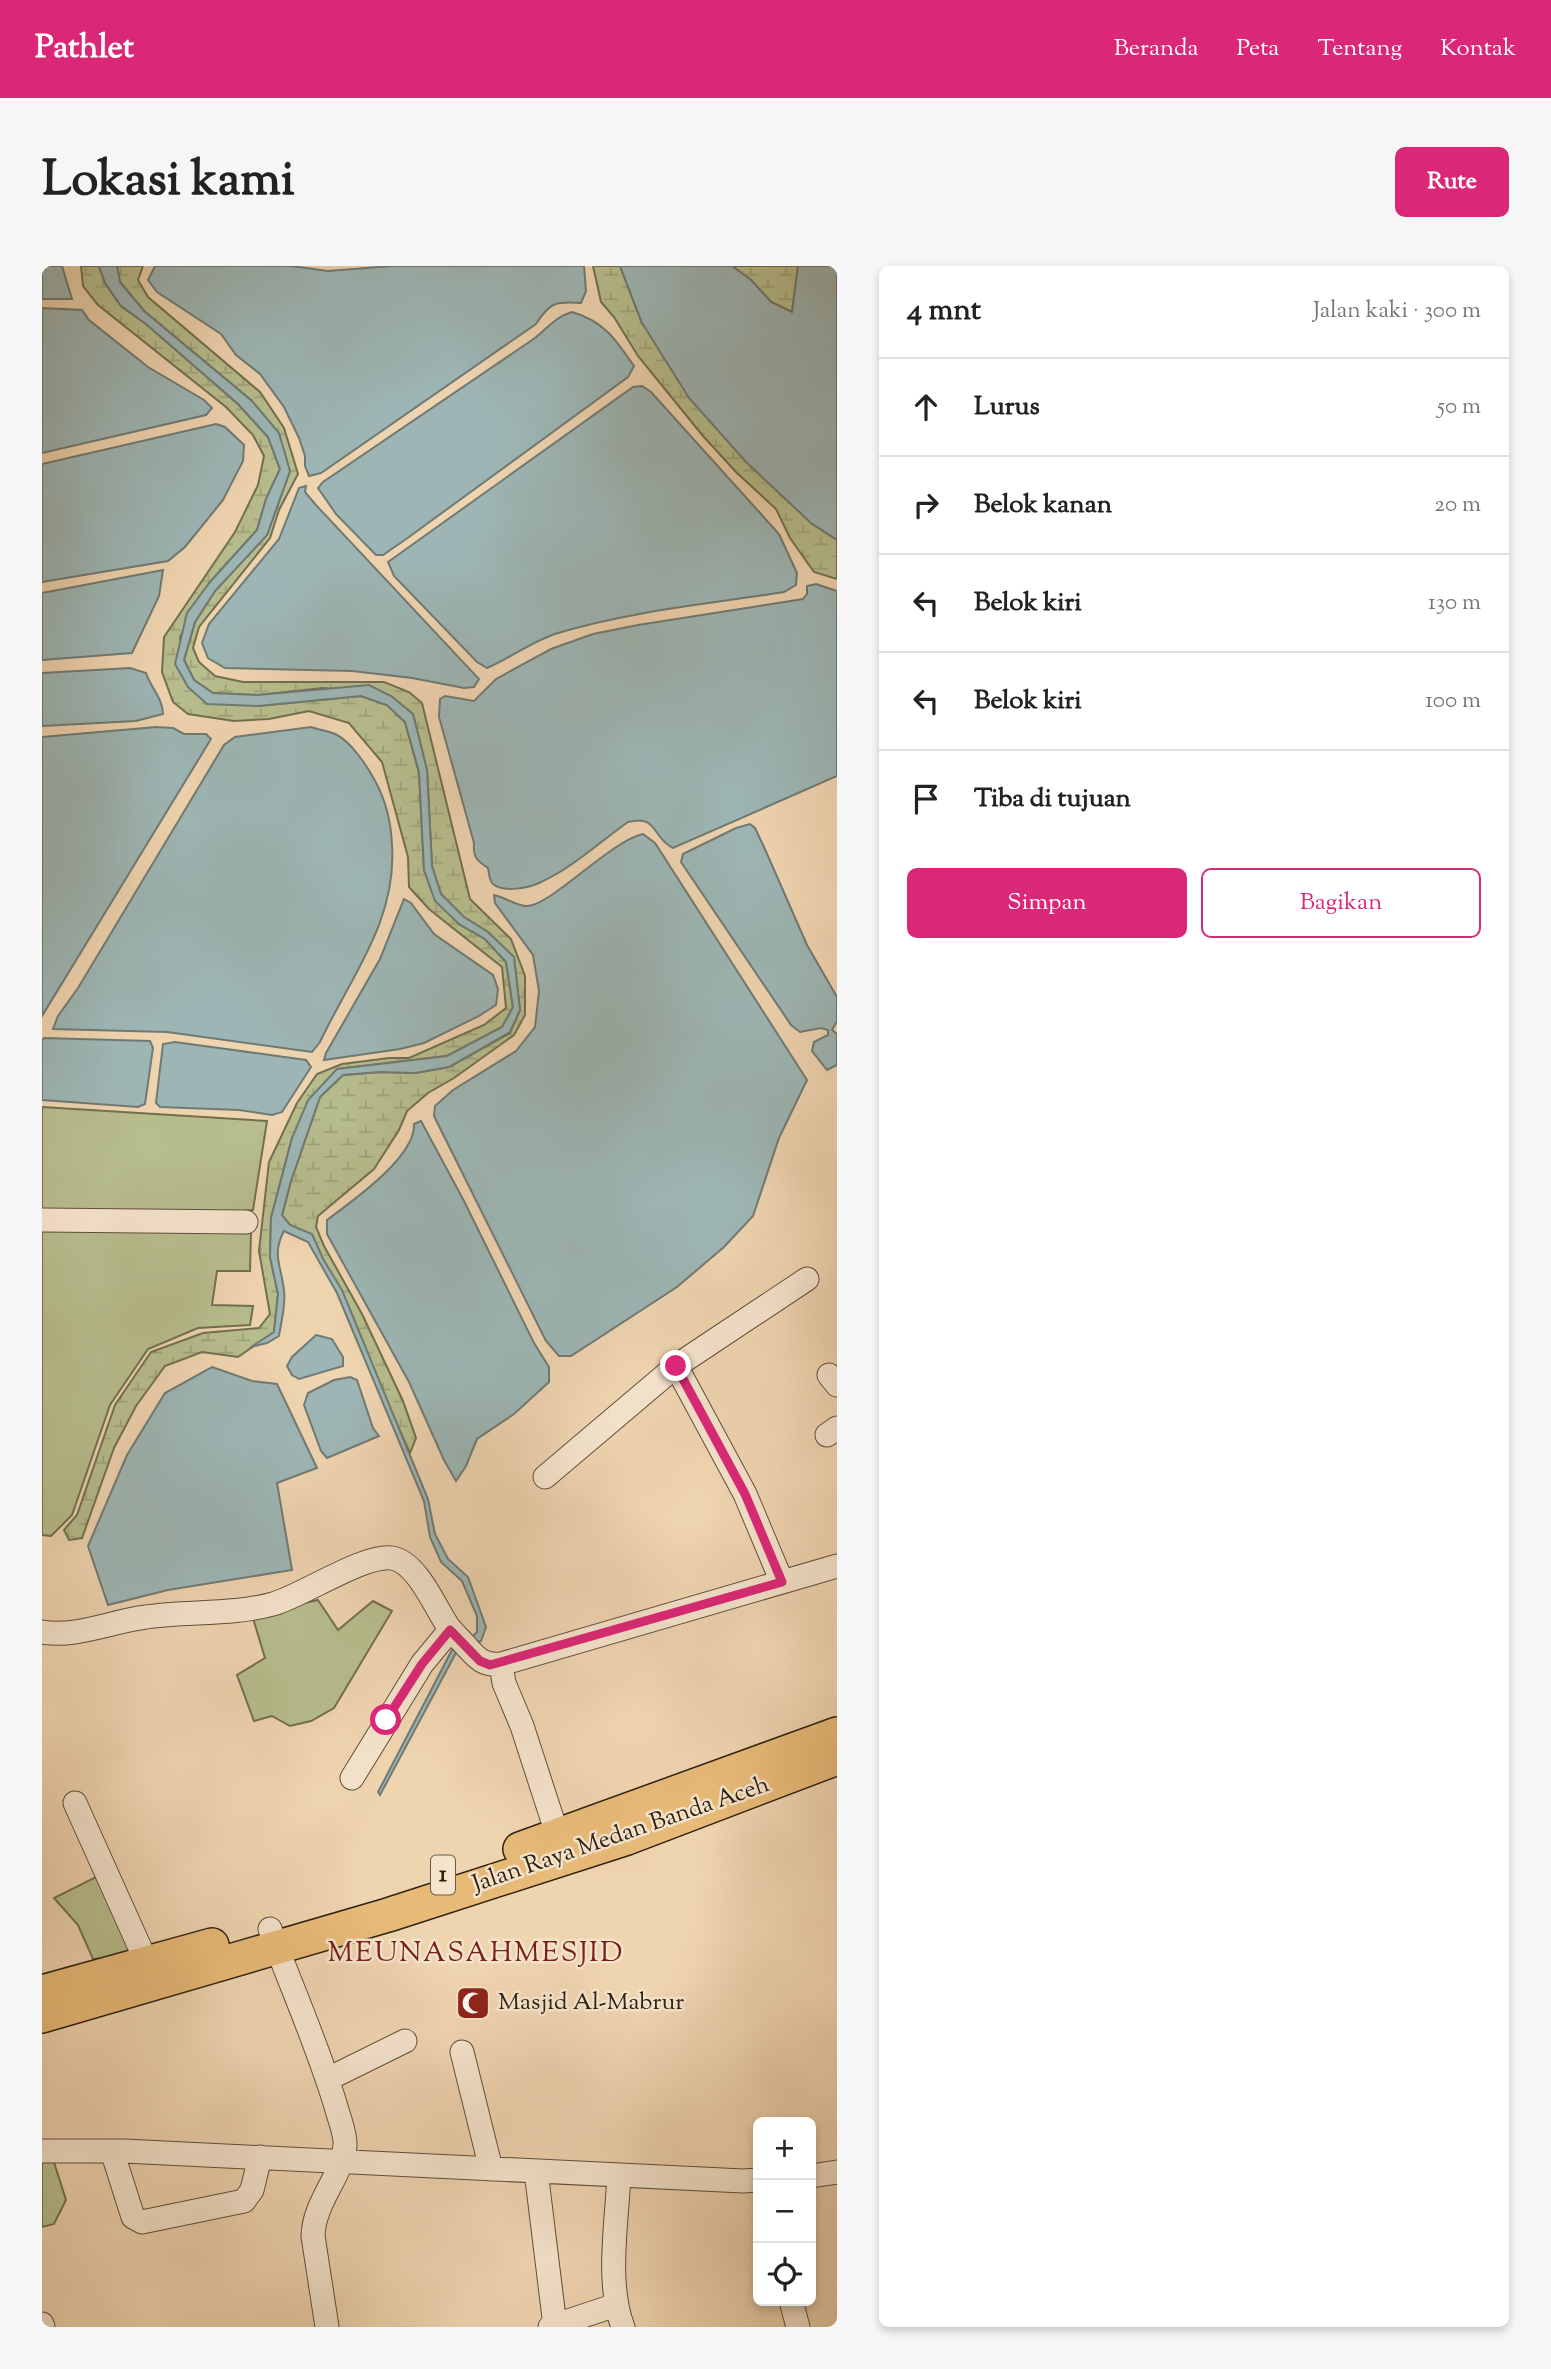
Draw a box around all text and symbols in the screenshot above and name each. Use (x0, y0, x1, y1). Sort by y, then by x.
text: Pathlet (35, 25, 134, 73)
text: Beranda (1114, 32, 1199, 66)
text: Peta (1237, 32, 1279, 66)
text: Tentang (1317, 32, 1402, 66)
text: Kontak (1440, 32, 1516, 66)
text: Lokasi kami (42, 147, 295, 217)
button: Rute (1395, 147, 1509, 217)
text: 4 mnt (907, 290, 981, 333)
text: Jalan kaki · 300 m (1313, 295, 1481, 328)
icon: ahead (907, 388, 945, 426)
text: Lurus (974, 389, 1040, 426)
text: 50 m (1437, 391, 1481, 424)
icon: right (907, 486, 945, 524)
text: Belok kanan (974, 487, 1112, 524)
text: 20 m (1434, 489, 1481, 522)
icon: left (907, 584, 945, 622)
text: Belok kiri (974, 585, 1082, 622)
text: 130 m (1428, 587, 1481, 620)
icon: left (907, 682, 945, 720)
text: Belok kiri (974, 683, 1082, 720)
text: 100 m (1425, 685, 1481, 718)
icon: arrive (907, 780, 945, 818)
text: Tiba di tujuan (974, 781, 1131, 818)
button: Simpan (907, 868, 1187, 938)
button: Bagikan (1201, 868, 1481, 938)
route end (660, 1350, 691, 1381)
route start (370, 1704, 401, 1735)
street label: Jalan Raya Medan Banda Aceh (466, 1768, 774, 1903)
road number: 1 (431, 1856, 455, 1894)
district label: MEUNASAHMESJID (328, 1934, 624, 1974)
mosque icon: Masjid Al-Mabrur (454, 1984, 492, 2022)
place label: Masjid Al-Mabrur (498, 1986, 684, 2020)
map controls (753, 2117, 816, 2306)
button: + (753, 2117, 816, 2180)
button: − (753, 2180, 816, 2243)
button: locate (753, 2243, 816, 2306)

